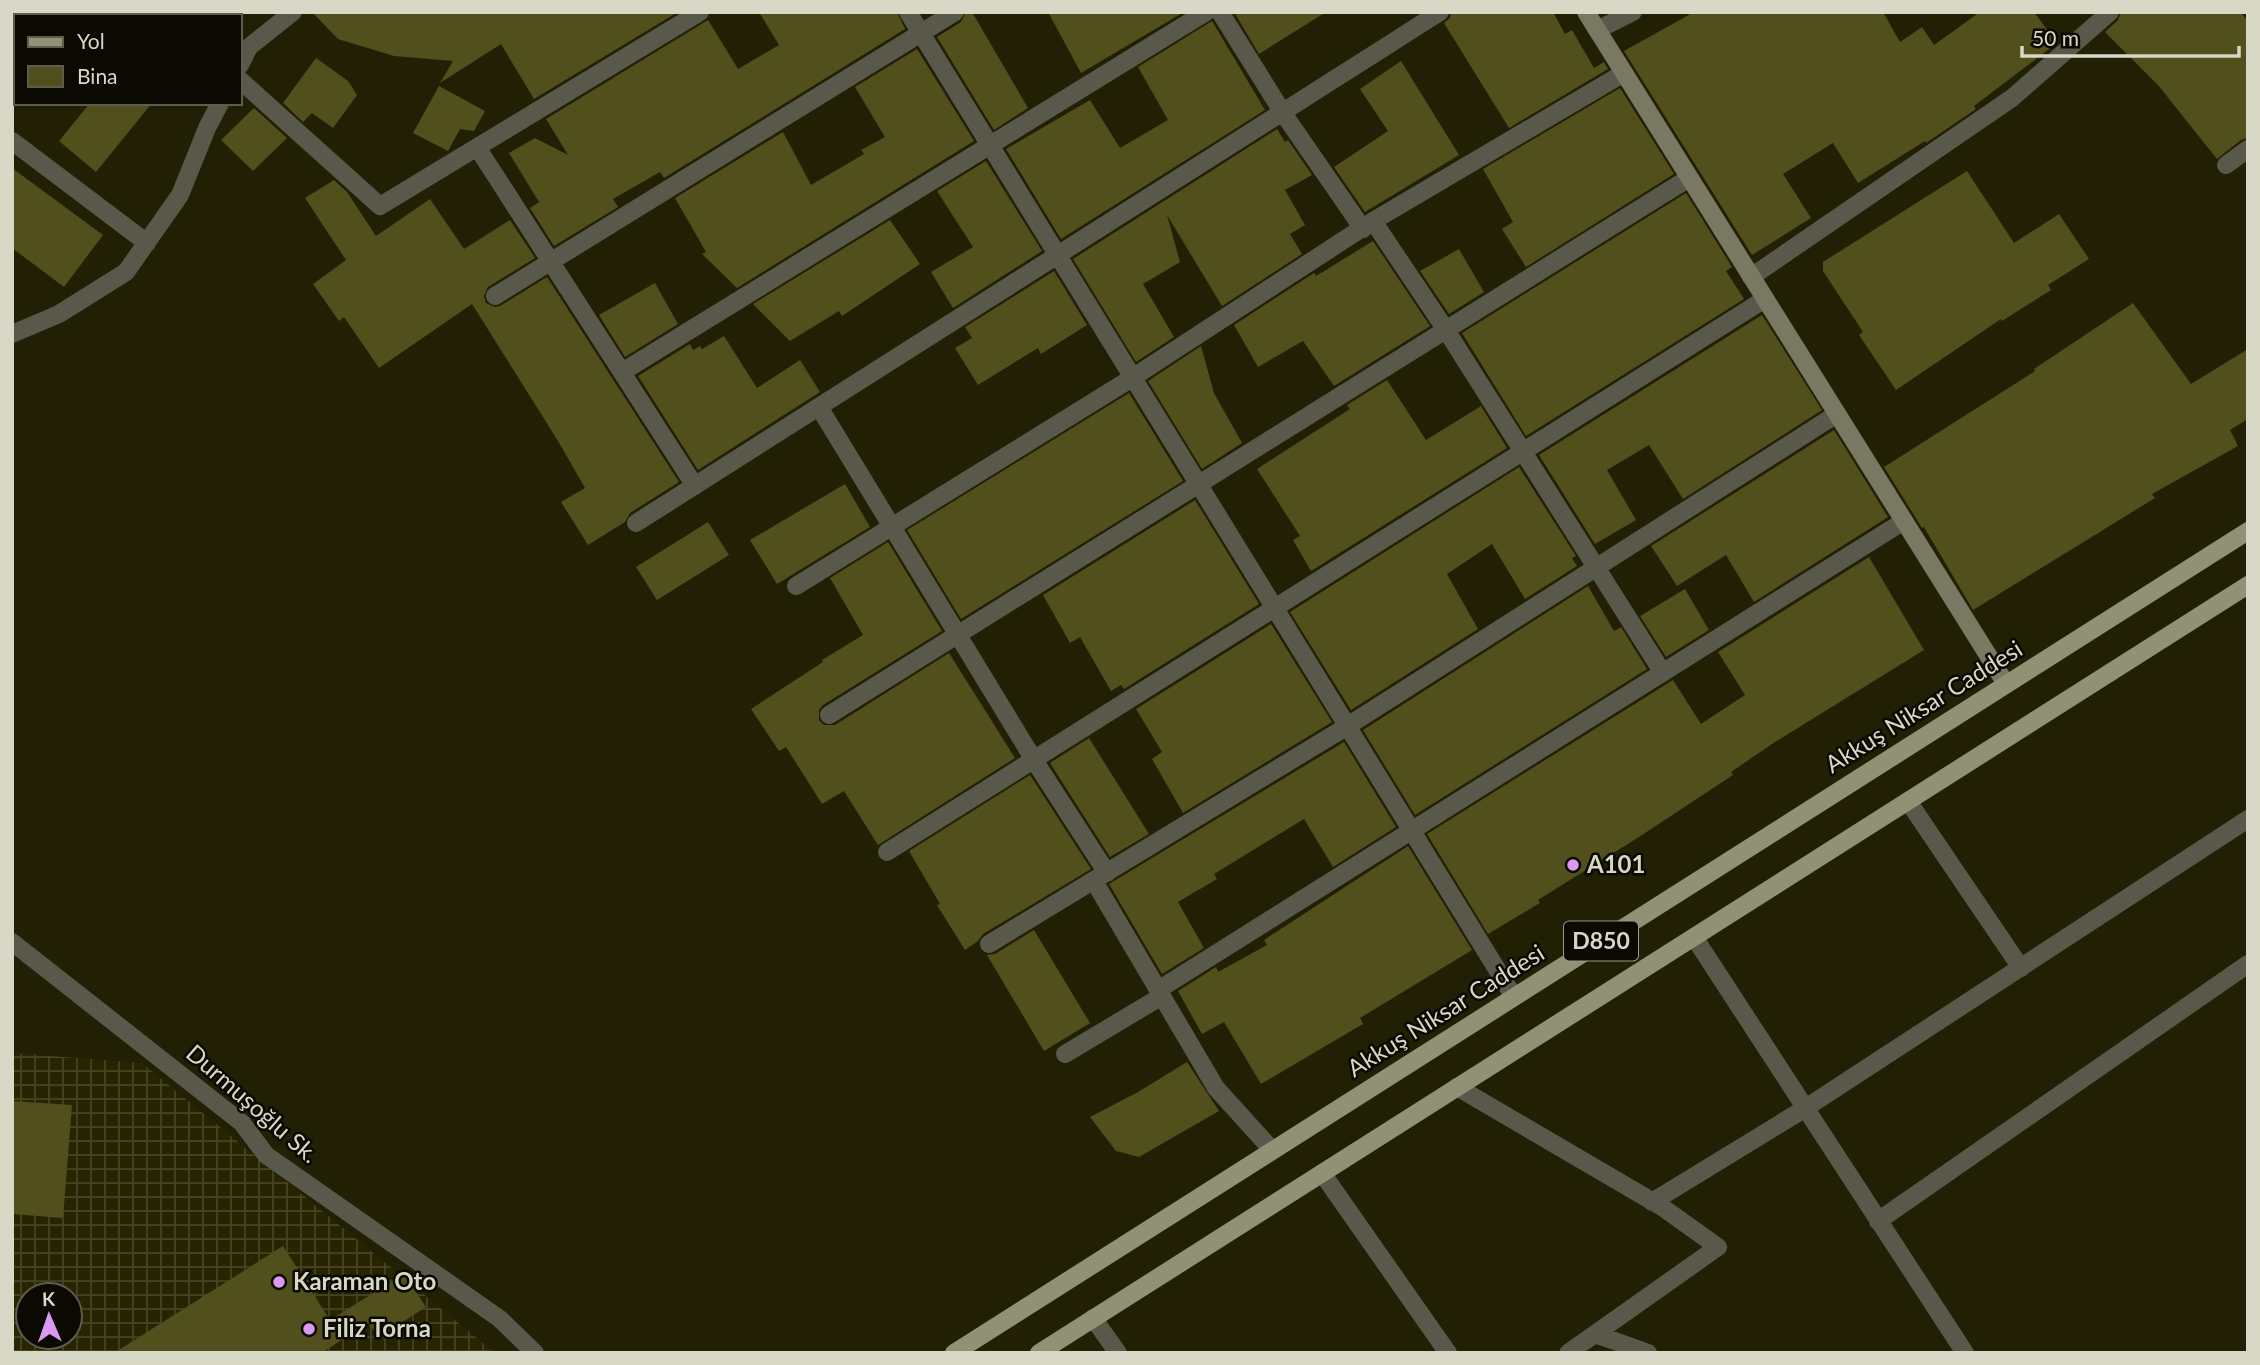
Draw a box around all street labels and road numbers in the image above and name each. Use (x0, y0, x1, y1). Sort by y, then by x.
street label: Akkuş Niksar Caddesi (1819, 633, 2027, 778)
road number: D850 (1564, 922, 1638, 960)
street label: Akkuş Niksar Caddesi (1341, 937, 1549, 1082)
street label: Durmuşoğlu Sk. (181, 1038, 325, 1168)

